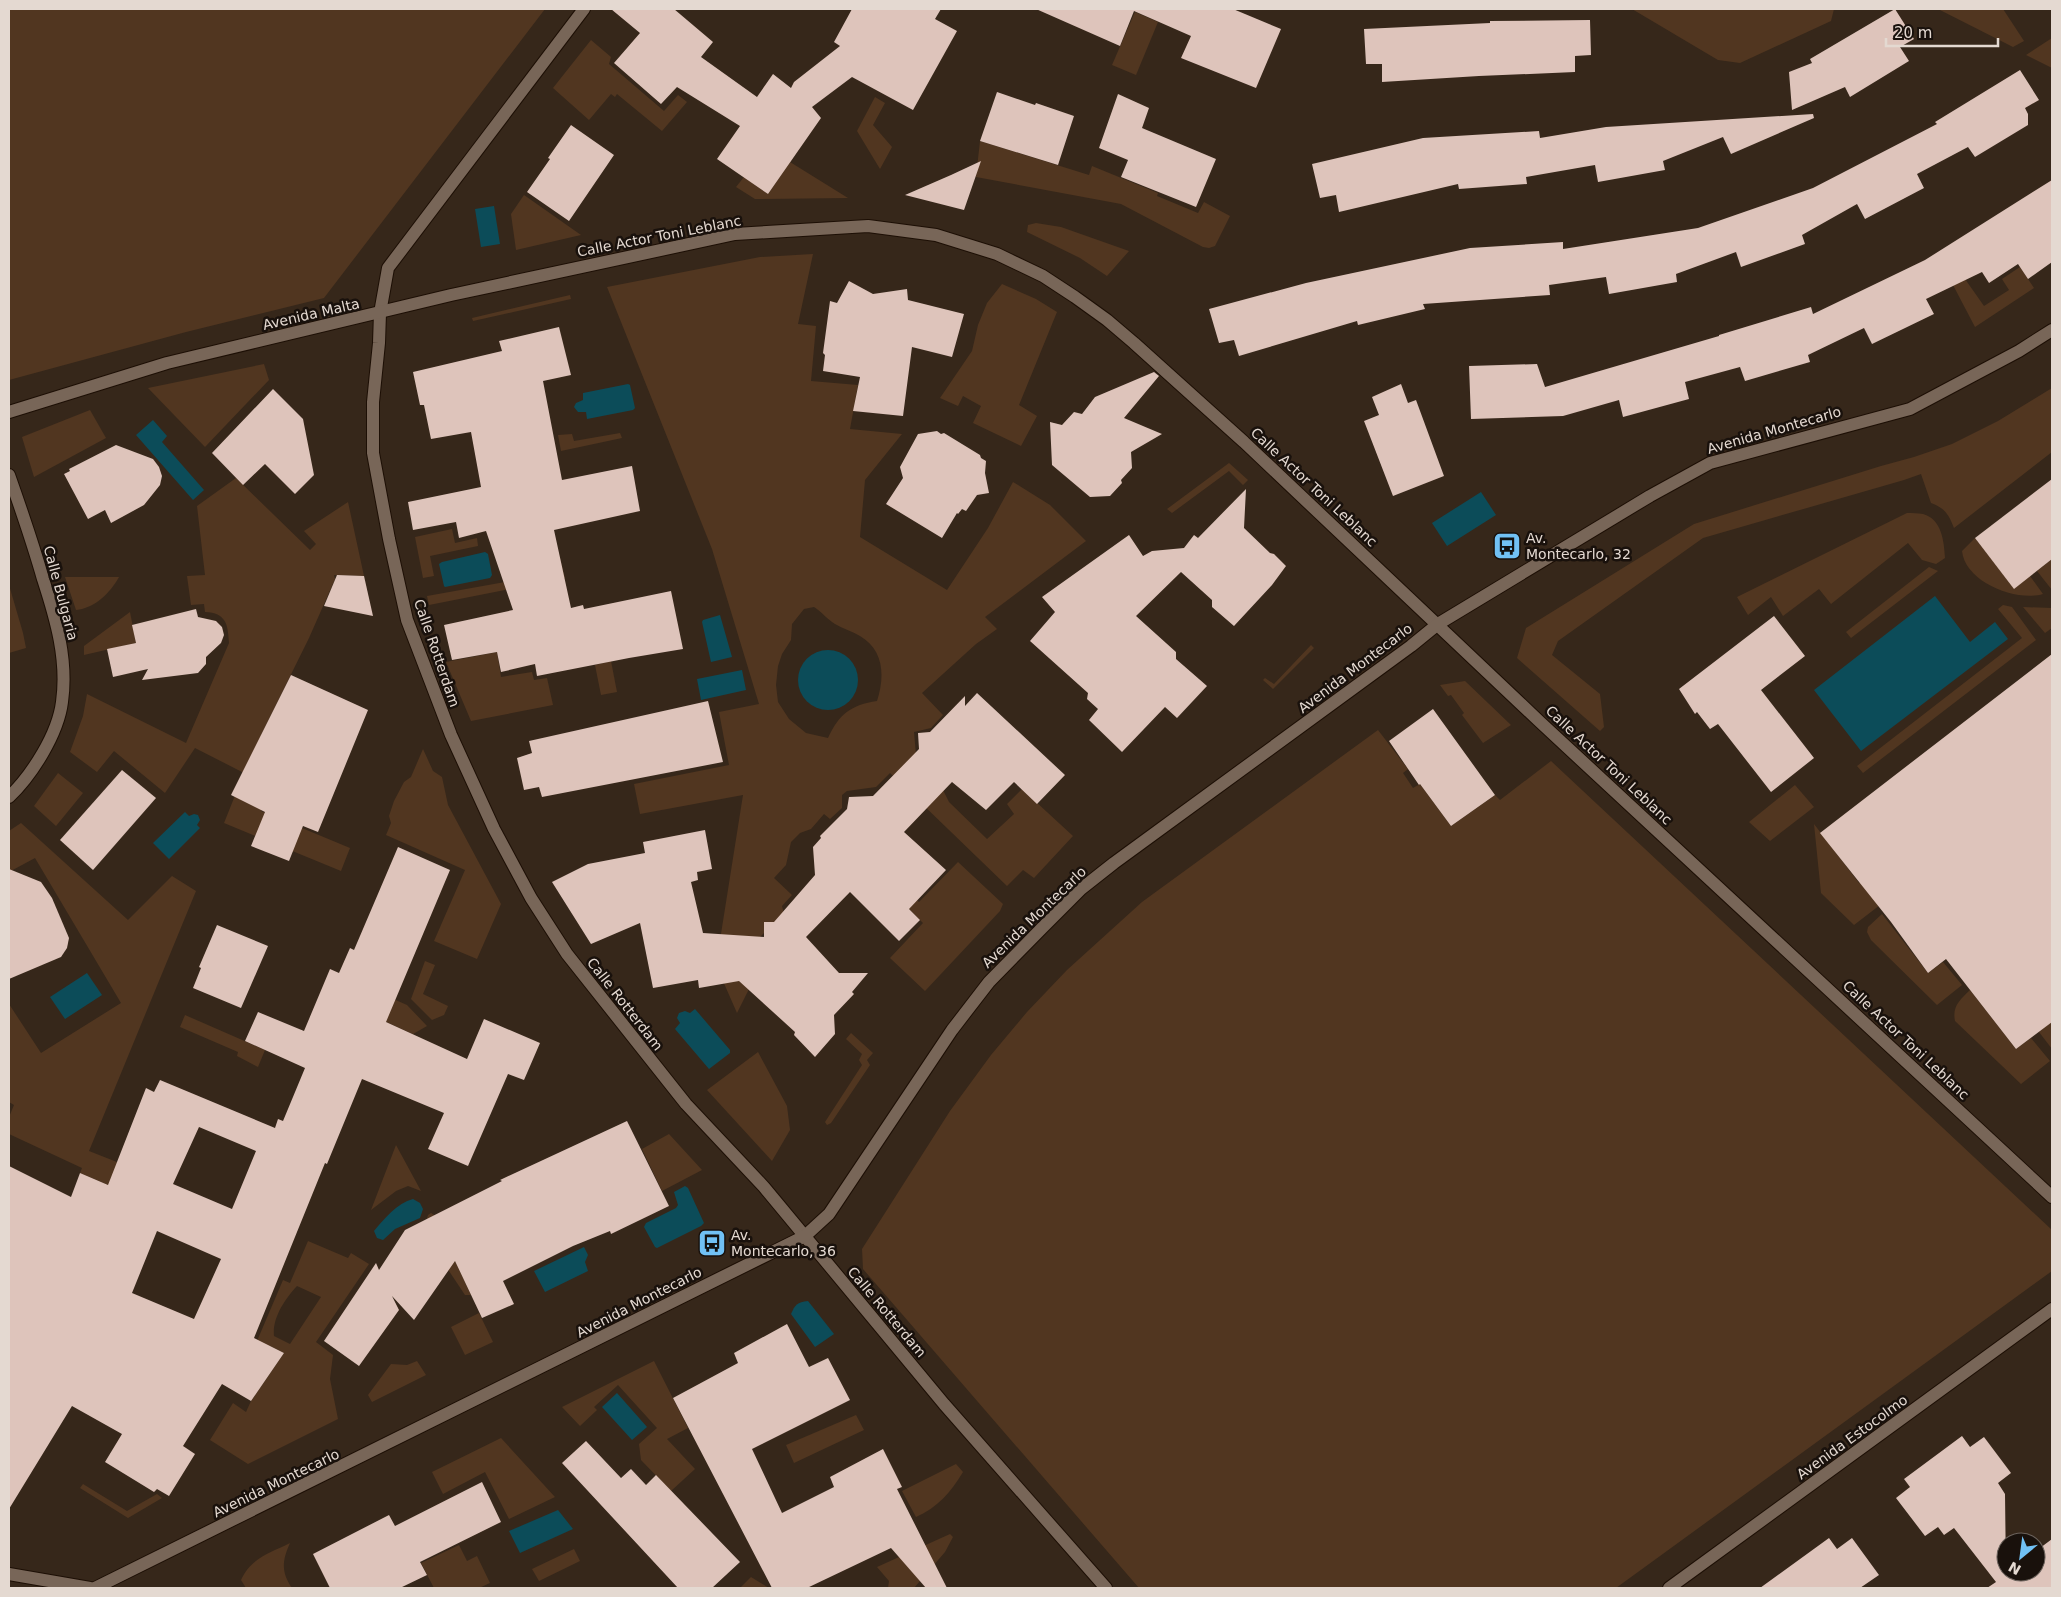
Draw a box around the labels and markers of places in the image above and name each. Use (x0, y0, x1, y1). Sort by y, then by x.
place label: Av. Montecarlo, 32 (1526, 530, 1631, 562)
bus stop icon: Av. Montecarlo, 32 (1492, 531, 1522, 561)
place label: Av. Montecarlo, 36 (731, 1227, 836, 1259)
bus stop icon: Av. Montecarlo, 36 (697, 1228, 727, 1258)

